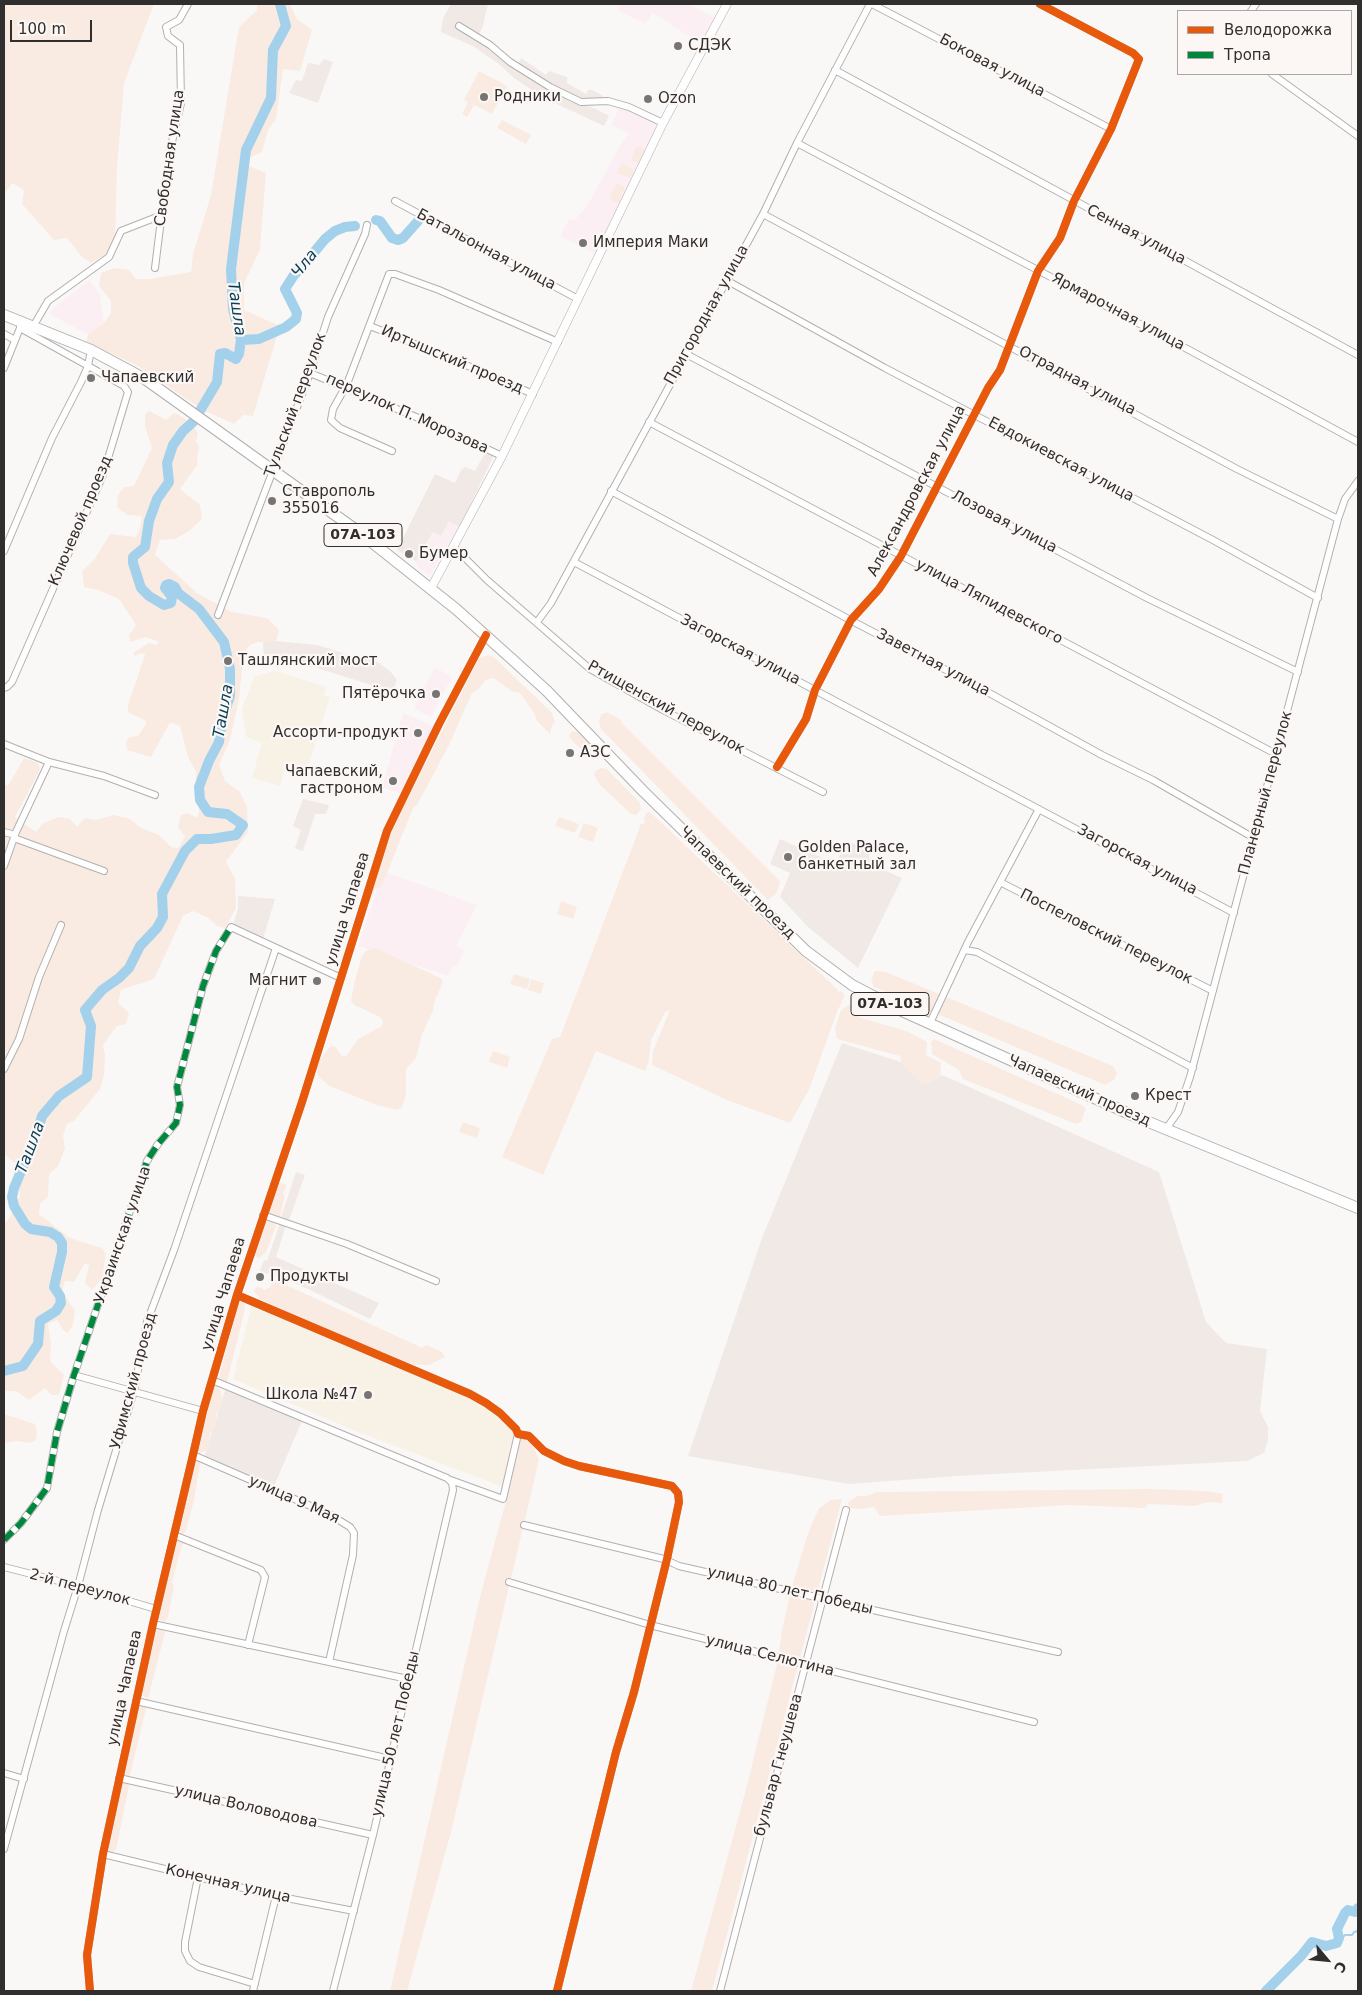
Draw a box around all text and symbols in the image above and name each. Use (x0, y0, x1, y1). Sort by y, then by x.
scale bar (12, 10, 95, 42)
legend (1177, 10, 1352, 75)
text: 100 m (18, 20, 66, 38)
text: Велодорожка (1224, 21, 1332, 39)
street label: Боковая улица (936, 31, 1048, 101)
place label: СДЭК (688, 37, 731, 55)
marker: СДЭК (672, 40, 684, 52)
text: Тропа (1224, 46, 1271, 64)
place label: Родники (494, 88, 561, 106)
street label: Свободная улица (152, 89, 188, 227)
place label: Ozon (658, 90, 696, 108)
marker: Родники (478, 91, 490, 103)
marker: Ozon (642, 93, 654, 105)
street label: Сенная улица (1083, 201, 1189, 269)
street label: Батальонная улица (413, 206, 559, 294)
place label: Империя Маки (593, 234, 709, 252)
marker: Империя Маки (577, 237, 589, 249)
street label: Пригородная улица (661, 242, 753, 388)
water label: Чла (288, 246, 322, 282)
street label: Ярмарочная улица (1048, 269, 1188, 355)
water label: Ташла (223, 281, 249, 337)
street label: Иртышский проезд (378, 322, 526, 398)
street label: Тульский переулок (261, 330, 331, 480)
street label: Отрадная улица (1015, 343, 1139, 419)
place label: Чапаевский (101, 369, 194, 387)
street label: переулок П. Морозова (323, 370, 491, 458)
marker: Чапаевский (85, 372, 97, 384)
street label: Александровская улица (864, 402, 970, 580)
street label: Евдокиевская улица (985, 414, 1137, 506)
street label: Ключевой проезд (45, 453, 117, 589)
place label: Ставрополь 355016 (282, 483, 375, 518)
street label: Лозовая улица (948, 487, 1060, 557)
marker: Ставрополь 355016 (266, 495, 278, 507)
road number: 07А-103 (324, 524, 402, 546)
place label: Бумер (419, 545, 468, 563)
marker: Бумер (403, 548, 415, 560)
street label: улица Ляпидевского (912, 556, 1066, 648)
street label: Загорская улица (677, 611, 803, 689)
street label: Заветная улица (873, 625, 993, 701)
place label: Ташлянский мост (238, 652, 378, 670)
marker: Ташлянский мост (222, 655, 234, 667)
street label: Ртищенский переулок (584, 657, 748, 759)
water label: Ташла (210, 683, 238, 739)
place label: Пятёрочка (342, 685, 426, 703)
marker: Пятёрочка (430, 688, 442, 700)
street label: Планерный переулок (1235, 709, 1297, 877)
place label: Ассорти-продукт (273, 724, 408, 742)
marker: Ассорти-продукт (412, 727, 424, 739)
place label: АЗС (580, 744, 610, 762)
marker: АЗС (564, 747, 576, 759)
place label: Чапаевский, гастроном (285, 763, 383, 798)
marker: Чапаевский, гастроном (387, 775, 399, 787)
street label: Загорская улица (1074, 821, 1200, 899)
street label: Чапаевский проезд (675, 823, 799, 943)
place label: Golden Palace, банкетный зал (798, 839, 916, 874)
street label: улица Чапаева (322, 850, 374, 968)
marker: Golden Palace, банкетный зал (782, 851, 794, 863)
street label: Поспеловский переулок (1017, 886, 1195, 988)
place label: Магнит (249, 972, 307, 990)
marker: Магнит (311, 975, 323, 987)
road number: 07А-103 (851, 992, 929, 1016)
street label: Чапаевский проезд (1005, 1051, 1153, 1131)
place label: Крест (1145, 1087, 1191, 1105)
marker: Крест (1129, 1090, 1141, 1102)
water label: Ташла (12, 1119, 50, 1177)
street label: Украинская улица (91, 1164, 155, 1306)
street label: улица Чапаева (198, 1235, 250, 1353)
place label: Продукты (270, 1268, 349, 1286)
marker: Продукты (254, 1271, 266, 1283)
street label: Уфимский проезд (107, 1311, 161, 1451)
place label: Школа №47 (265, 1386, 358, 1404)
marker: Школа №47 (362, 1389, 374, 1401)
street label: улица 9 Мая (246, 1472, 342, 1528)
street label: улица 80 лет Победы (705, 1563, 875, 1619)
street label: 2-й переулок (27, 1566, 133, 1610)
street label: улица Чапаева (104, 1628, 146, 1748)
street label: улица Селютина (704, 1631, 836, 1681)
street label: улица 50 лет Победы (368, 1649, 424, 1819)
street label: бульвар Гнеушева (751, 1692, 807, 1838)
street label: улица Воловодова (173, 1782, 319, 1832)
street label: Конечная улица (164, 1861, 292, 1907)
north arrow (1302, 1935, 1352, 1985)
text: С (1331, 1959, 1350, 1975)

